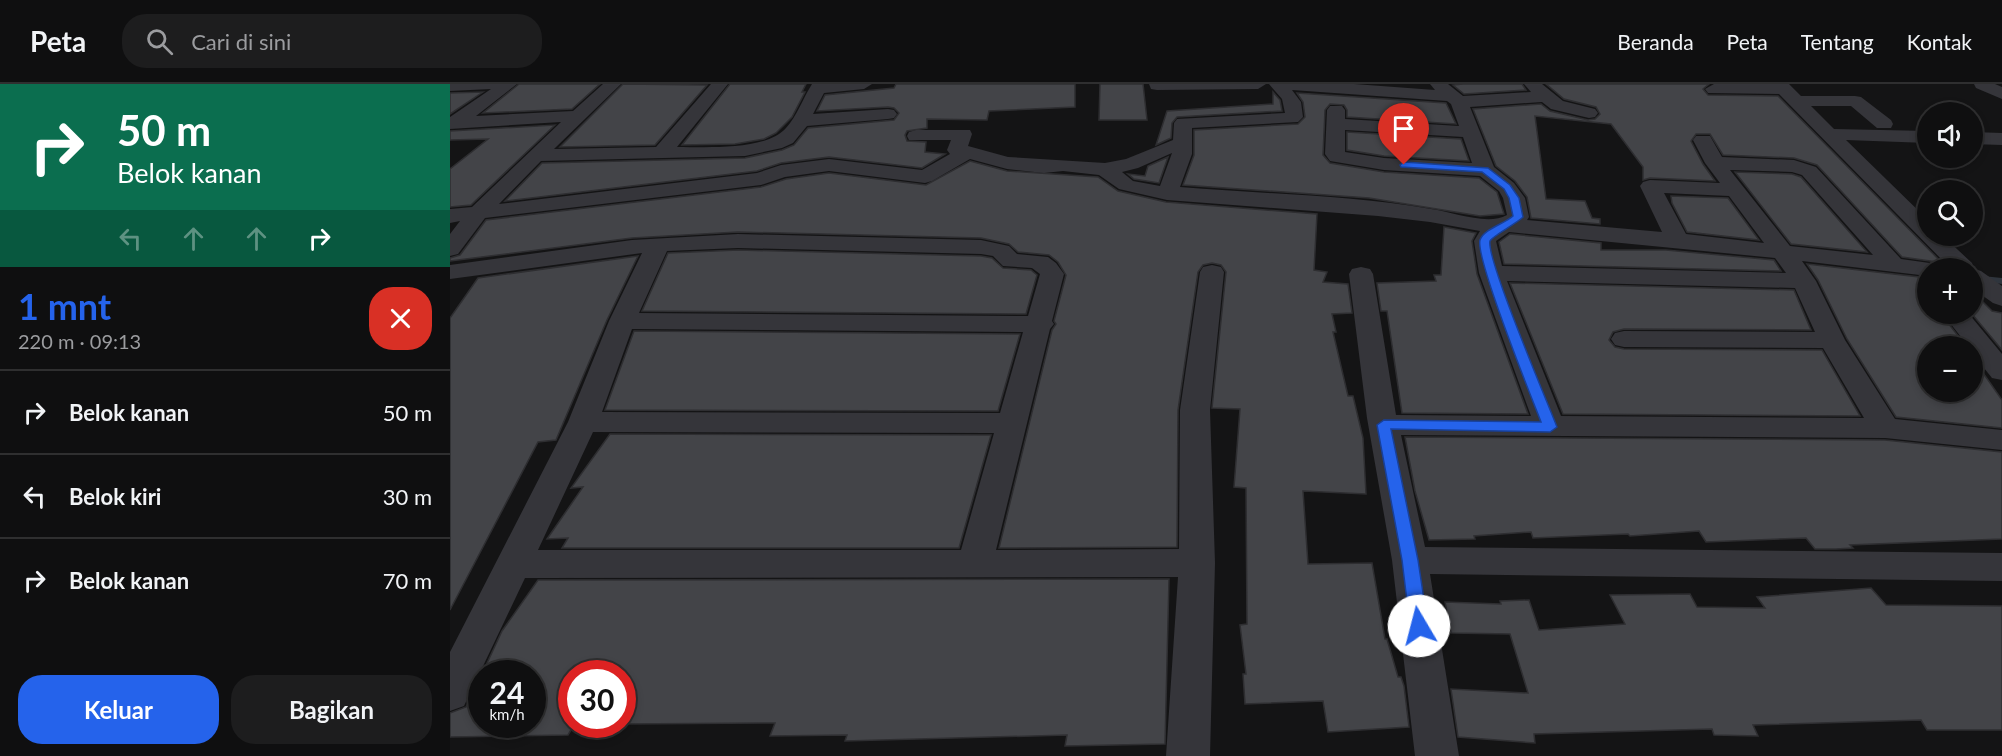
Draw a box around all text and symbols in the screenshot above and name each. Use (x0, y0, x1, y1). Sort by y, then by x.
search box (122, 14, 542, 68)
text: Peta (30, 24, 86, 58)
icon: search (143, 25, 176, 58)
text: Cari di sini (191, 28, 291, 55)
text: Beranda (1617, 29, 1694, 54)
text: Peta (1727, 29, 1768, 54)
text: Tentang (1801, 29, 1874, 54)
text: Kontak (1907, 29, 1972, 54)
map controls (1917, 102, 1983, 402)
button: sound (1917, 102, 1983, 168)
pin (1378, 103, 1429, 165)
text: 50 m (117, 105, 211, 155)
icon: right (18, 108, 96, 186)
icon: arrive (1387, 112, 1420, 145)
text: Belok kanan (117, 156, 262, 189)
button: search (1917, 180, 1983, 246)
icon: left (114, 222, 147, 255)
icon: ahead (177, 222, 210, 255)
icon: ahead (240, 222, 273, 255)
icon: right (303, 222, 336, 255)
button: + (1917, 258, 1983, 324)
text: 1 mnt (18, 284, 111, 328)
button: close (369, 287, 432, 350)
text: 220 m · 09:13 (18, 329, 141, 353)
button: − (1917, 336, 1983, 402)
icon: right (18, 396, 51, 429)
text: Belok kanan (69, 399, 189, 426)
text: 50 m (383, 399, 432, 426)
icon: left (18, 480, 51, 513)
text: Belok kiri (69, 483, 161, 510)
text: 30 m (383, 483, 432, 510)
icon: right (18, 564, 51, 597)
text: Belok kanan (69, 567, 189, 594)
text: 70 m (383, 567, 432, 594)
position arrow (1387, 594, 1451, 658)
speed limit sign: 30 (558, 660, 636, 738)
text: 24 (490, 674, 524, 710)
button: Keluar (18, 675, 219, 744)
button: Bagikan (231, 675, 432, 744)
text: km/h (489, 705, 525, 723)

